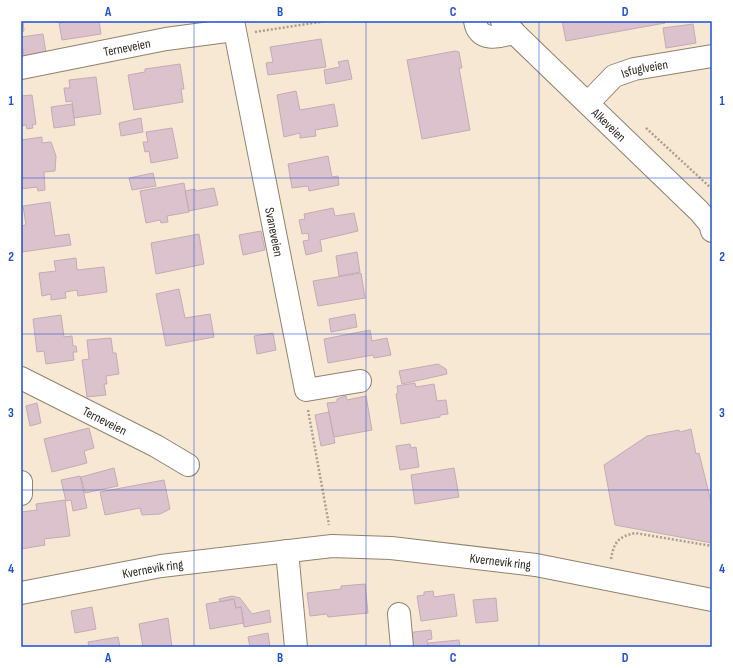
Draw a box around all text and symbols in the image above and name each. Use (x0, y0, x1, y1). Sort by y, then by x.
text: A (104, 4, 112, 20)
text: B (277, 4, 283, 20)
text: C (450, 4, 457, 20)
text: D (622, 4, 629, 20)
street label: Terneveien (102, 35, 152, 60)
street label: Isfuglveien (619, 56, 669, 82)
text: 1 (8, 93, 14, 109)
text: 1 (719, 93, 725, 109)
street label: Alkeveien (587, 104, 629, 145)
street label: Svaneveien (261, 206, 286, 258)
text: 2 (8, 249, 14, 265)
text: 2 (719, 249, 725, 265)
street label: Terneveien (80, 403, 129, 439)
text: 3 (8, 405, 14, 421)
text: 3 (719, 405, 725, 421)
street label: Kvernevik ring (469, 550, 532, 573)
street label: Kvernevik ring (121, 556, 184, 582)
text: 4 (8, 561, 14, 577)
text: 4 (719, 561, 725, 577)
text: A (104, 650, 112, 666)
text: B (277, 650, 283, 666)
text: C (450, 650, 457, 666)
text: D (622, 650, 629, 666)

